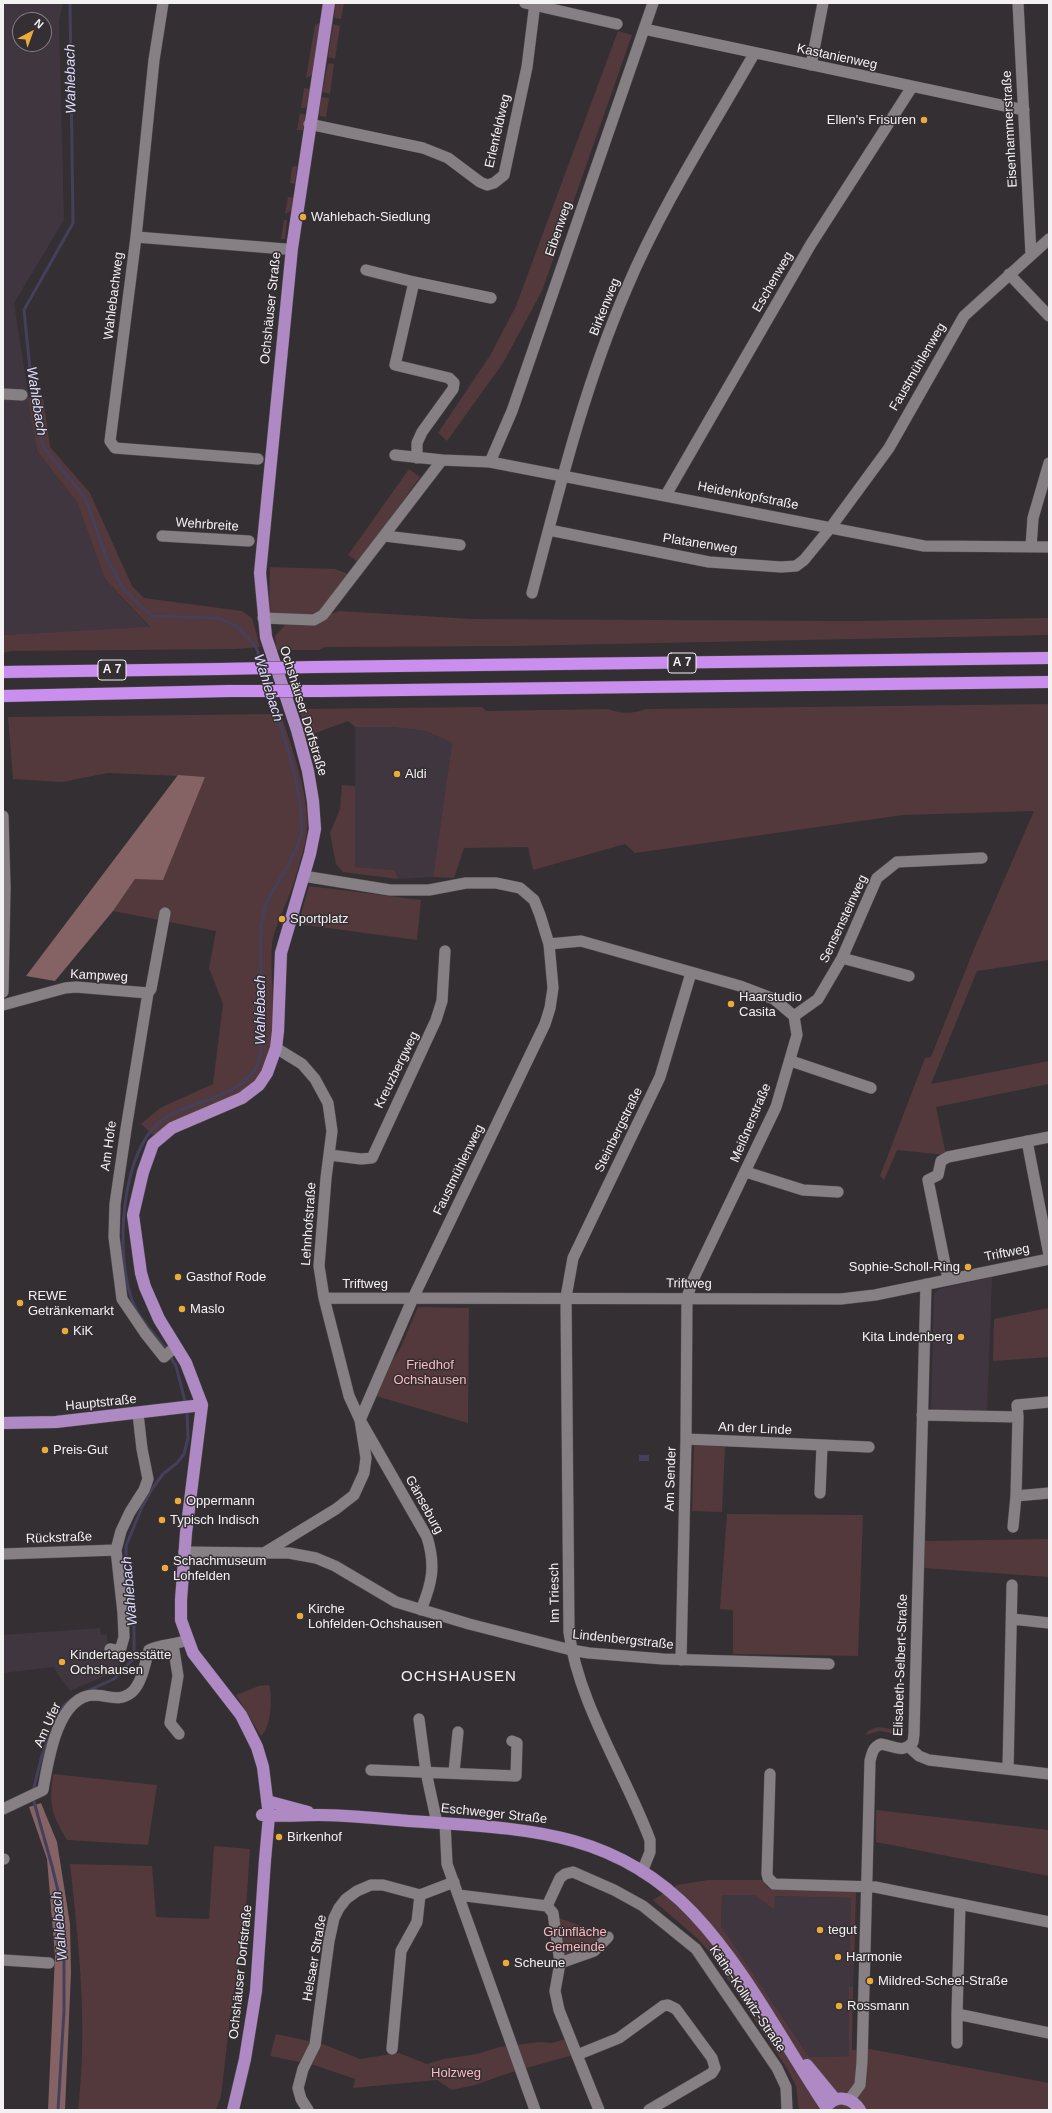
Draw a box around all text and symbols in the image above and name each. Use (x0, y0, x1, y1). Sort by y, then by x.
north arrow (12, 12, 52, 52)
text: N (32, 17, 46, 31)
street label: Kastanienweg (795, 41, 879, 73)
water label: Wahlebach (62, 44, 80, 114)
street label: Eisenhammerstraße (999, 70, 1021, 188)
street label: Erlenfeldweg (482, 93, 514, 169)
place label: Ellen's Frisuren (827, 112, 916, 128)
marker: Ellen's Frisuren (919, 115, 929, 125)
street label: Eibenweg (542, 199, 576, 259)
place label: Wahlebach-Siedlung (311, 209, 430, 225)
marker: Wahlebach-Siedlung (298, 212, 308, 222)
street label: Eschenweg (749, 249, 797, 315)
street label: Wahlebachweg (101, 251, 127, 341)
street label: Ochshäuser Straße (257, 251, 285, 365)
street label: Birkenweg (586, 276, 624, 338)
street label: Faustmühlenweg (886, 320, 950, 414)
water label: Wahlebach (22, 365, 50, 437)
street label: Heidenkopfstraße (696, 479, 800, 513)
street label: Wehrbreite (175, 515, 239, 535)
street label: Platanenweg (662, 530, 738, 558)
street label: Ochshäuser Dorfstraße (276, 644, 330, 778)
water label: Wahlebach (250, 652, 286, 724)
road number: A 7 (668, 653, 696, 673)
road number: A 7 (98, 660, 126, 680)
place label: Aldi (405, 766, 427, 782)
marker: Aldi (392, 769, 402, 779)
street label: Sensensteinweg (817, 872, 871, 966)
place label: Sportplatz (290, 911, 349, 927)
marker: Sportplatz (277, 914, 287, 924)
street label: Kampweg (70, 967, 128, 985)
water label: Wahlebach (253, 975, 269, 1045)
place label: Haarstudio Casita (739, 989, 802, 1020)
marker: Haarstudio Casita (726, 999, 736, 1009)
street label: Kreuzbergweg (372, 1029, 422, 1111)
street label: Meißnerstraße (727, 1081, 775, 1165)
street label: Steinbergstraße (592, 1085, 646, 1175)
street label: Am Hofe (98, 1120, 120, 1172)
street label: Faustmühlenweg (430, 1122, 488, 1218)
street label: Lehnhofstraße (298, 1182, 320, 1266)
street label: Triftweg (983, 1241, 1031, 1265)
place label: Sophie-Scholl-Ring (849, 1259, 960, 1275)
marker: Sophie-Scholl-Ring (963, 1262, 973, 1272)
place label: Gasthof Rode (186, 1269, 266, 1285)
marker: Gasthof Rode (173, 1272, 183, 1282)
street label: Triftweg (342, 1276, 388, 1292)
street label: Triftweg (666, 1276, 712, 1292)
place label: REWE Getränkemarkt (28, 1288, 114, 1319)
marker: REWE Getränkemarkt (15, 1298, 25, 1308)
place label: Maslo (190, 1301, 225, 1317)
marker: Maslo (177, 1304, 187, 1314)
place label: KiK (73, 1323, 93, 1339)
marker: KiK (60, 1326, 70, 1336)
place label: Kita Lindenberg (862, 1329, 953, 1345)
marker: Kita Lindenberg (956, 1332, 966, 1342)
park label: Friedhof Ochshausen (394, 1357, 466, 1388)
street label: Hauptstraße (65, 1392, 137, 1414)
street label: An der Linde (718, 1419, 792, 1439)
place label: Preis-Gut (53, 1442, 108, 1458)
marker: Preis-Gut (40, 1445, 50, 1455)
street label: Am Sender (662, 1446, 680, 1512)
street label: Gänseburg (402, 1473, 446, 1537)
place label: Oppermann (186, 1493, 255, 1509)
marker: Oppermann (173, 1496, 183, 1506)
place label: Typisch Indisch (170, 1512, 259, 1528)
marker: Typisch Indisch (157, 1515, 167, 1525)
street label: Rückstraße (26, 1529, 92, 1547)
place label: Schachmuseum Lohfelden (173, 1553, 266, 1584)
water label: Wahlebach (119, 1556, 141, 1626)
marker: Schachmuseum Lohfelden (160, 1563, 170, 1573)
street label: Im Triesch (547, 1563, 563, 1623)
street label: Elisabeth-Selbert-Straße (891, 1594, 911, 1736)
place label: Kirche Lohfelden-Ochshausen (308, 1601, 442, 1632)
marker: Kirche Lohfelden-Ochshausen (295, 1611, 305, 1621)
street label: Lindenbergstraße (572, 1627, 674, 1653)
place label: Kindertagesstätte Ochshausen (70, 1647, 171, 1678)
marker: Kindertagesstätte Ochshausen (57, 1657, 67, 1667)
district label: OCHSHAUSEN (401, 1668, 517, 1686)
street label: Am Ufer (31, 1700, 65, 1750)
street label: Eschweger Straße (440, 1801, 548, 1827)
place label: Birkenhof (287, 1829, 342, 1845)
marker: Birkenhof (274, 1832, 284, 1842)
water label: Wahlebach (49, 1891, 71, 1961)
street label: Ochshäuser Dorfstraße (226, 1904, 256, 2040)
street label: Helsaer Straße (300, 1914, 330, 2002)
place label: tegut (828, 1922, 857, 1938)
park label: Grünfläche Gemeinde (543, 1924, 607, 1955)
marker: tegut (815, 1925, 825, 1935)
street label: Käthe-Kollwitz-Straße (705, 1943, 789, 2055)
place label: Harmonie (846, 1949, 902, 1965)
marker: Harmonie (833, 1952, 843, 1962)
place label: Scheune (514, 1955, 565, 1971)
marker: Scheune (501, 1958, 511, 1968)
place label: Mildred-Scheel-Straße (878, 1973, 1008, 1989)
marker: Mildred-Scheel-Straße (865, 1976, 875, 1986)
place label: Rossmann (847, 1998, 909, 2014)
marker: Rossmann (834, 2001, 844, 2011)
park label: Holzweg (431, 2065, 481, 2081)

